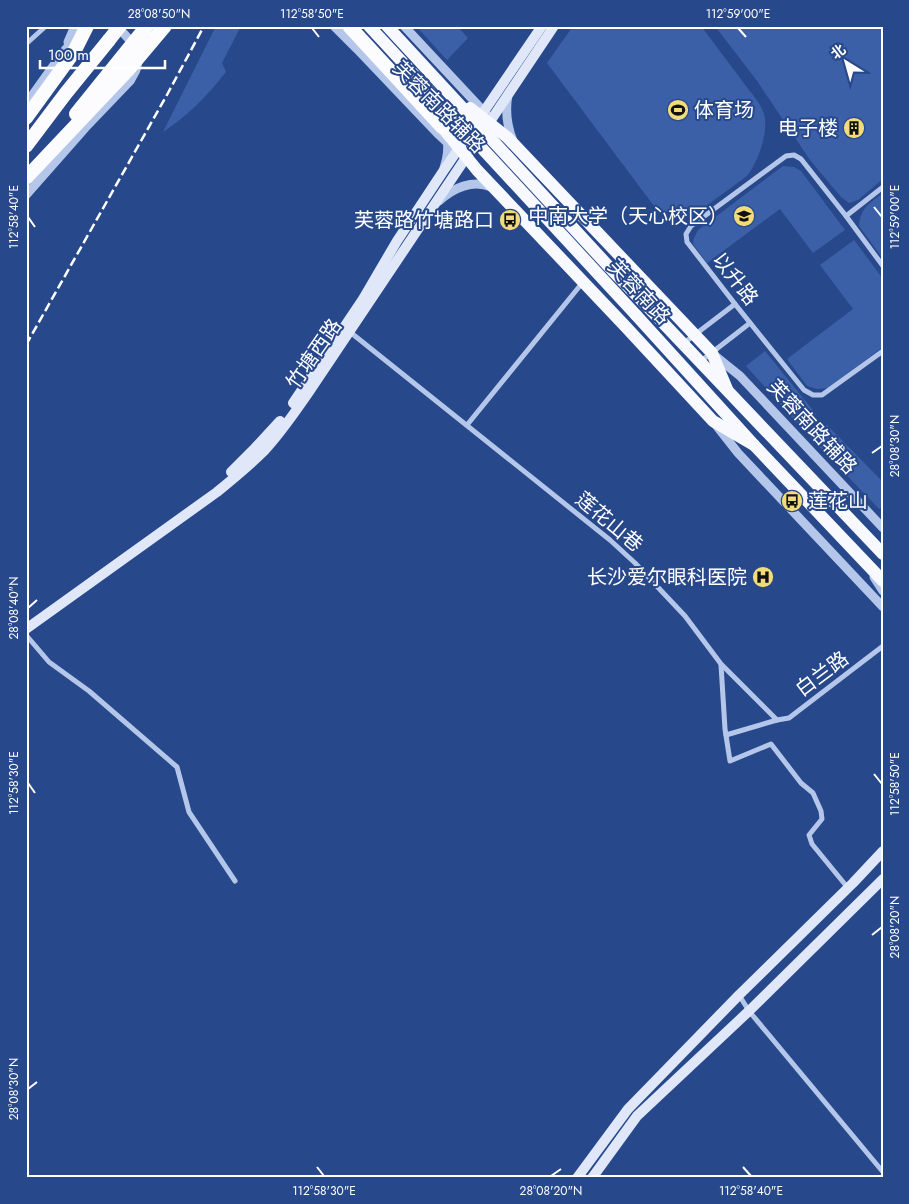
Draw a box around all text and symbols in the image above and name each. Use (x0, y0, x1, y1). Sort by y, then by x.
text: 28°08'50"N (128, 5, 190, 23)
text: 112°58'50"E (280, 5, 344, 23)
text: 112°59'00"E (706, 5, 770, 23)
scale bar (40, 38, 165, 70)
north arrow (822, 38, 872, 88)
text: 北 (827, 39, 850, 64)
text: 100 m (48, 44, 89, 66)
street label: 芙蓉南路辅路 (386, 54, 492, 160)
place label: 体育场 (694, 96, 754, 125)
sports icon: 体育场 (666, 98, 690, 122)
place label: 电子楼 (778, 114, 838, 143)
building icon: 电子楼 (842, 116, 866, 140)
text: 112°58'40"E (5, 185, 23, 249)
text: 112°59'00"E (886, 185, 904, 249)
place label: 中南大学（天心校区） (528, 202, 728, 231)
school or university icon: 中南大学（天心校区） (732, 204, 756, 228)
place label: 芙蓉路竹塘路口 (354, 206, 494, 235)
bus stop icon: 芙蓉路竹塘路口 (498, 208, 522, 232)
street label: 以升路 (705, 246, 765, 312)
street label: 芙蓉南路 (601, 253, 677, 331)
street label: 竹塘西路 (279, 313, 349, 395)
street label: 芙蓉南路辅路 (760, 373, 864, 481)
text: 28°08'30"N (886, 415, 904, 477)
street label: 莲花山巷 (569, 485, 649, 559)
place label: 莲花山 (808, 487, 868, 516)
bus stop icon: 莲花山 (780, 489, 804, 513)
place label: 长沙爱尔眼科医院 (587, 563, 747, 592)
hospital icon: 长沙爱尔眼科医院 (751, 565, 775, 589)
text: 28°08'40"N (5, 577, 23, 639)
street label: 白兰路 (789, 644, 855, 704)
text: 112°58'30"E (5, 751, 23, 815)
text: 112°58'50"E (886, 752, 904, 816)
text: 28°08'20"N (886, 896, 904, 958)
text: 28°08'30"N (5, 1058, 23, 1120)
text: 112°58'30"E (292, 1182, 356, 1200)
text: 28°08'20"N (520, 1182, 582, 1200)
text: 112°58'40"E (719, 1182, 783, 1200)

